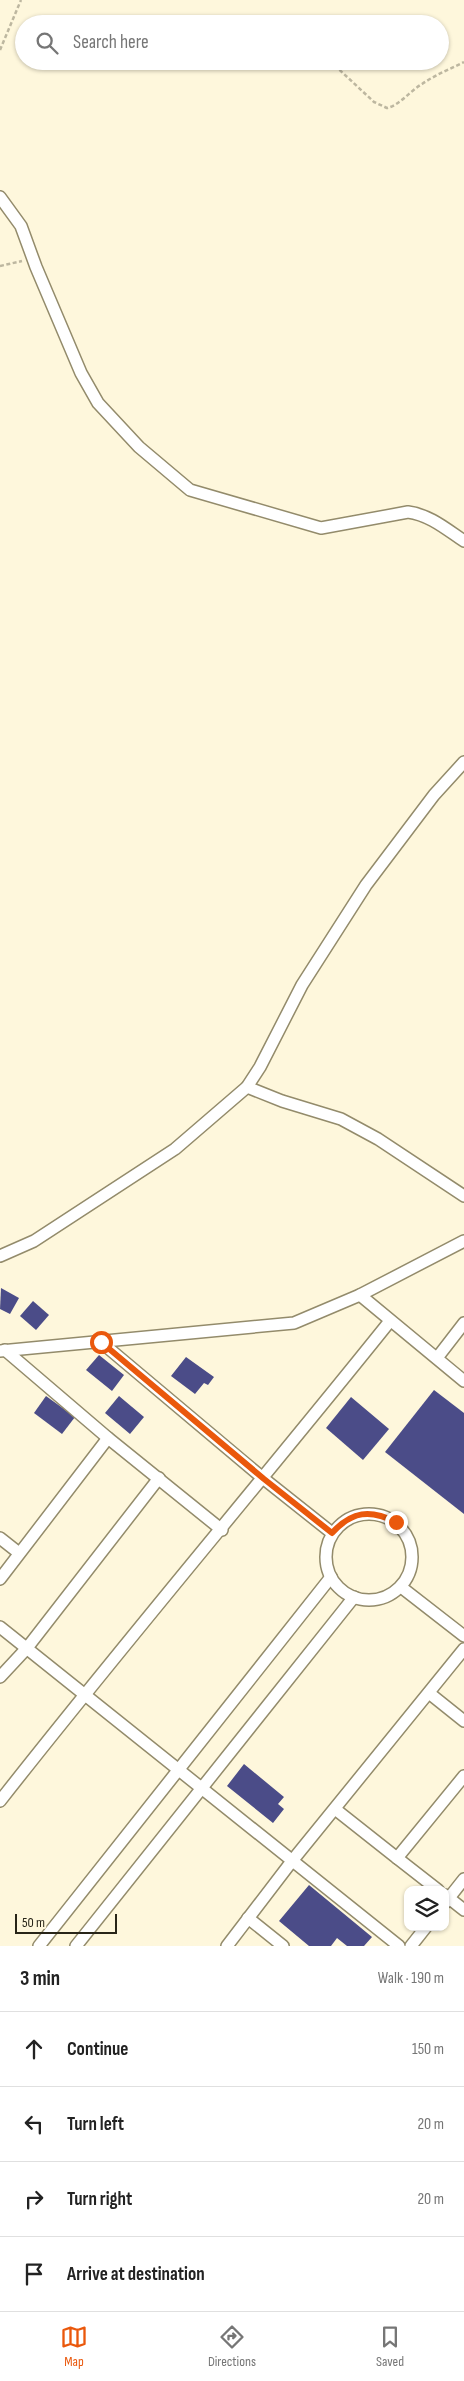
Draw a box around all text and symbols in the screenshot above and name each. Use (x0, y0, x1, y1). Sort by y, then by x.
search box (15, 15, 449, 70)
icon: search (33, 29, 61, 57)
text: Search here (73, 31, 149, 54)
route start (90, 1331, 113, 1354)
route end (385, 1511, 408, 1534)
map controls (404, 1886, 449, 1931)
button: layers (404, 1886, 449, 1931)
scale bar (15, 1911, 118, 1934)
text: 50 m (22, 1914, 45, 1931)
text: 3 min (20, 1966, 60, 1991)
text: Walk · 190 m (378, 1969, 444, 1988)
icon: ahead (20, 2035, 48, 2063)
text: Continue (67, 2038, 128, 2061)
text: 150 m (412, 2040, 444, 2059)
icon: left (20, 2110, 48, 2138)
text: Turn left (67, 2113, 124, 2136)
text: 20 m (417, 2115, 444, 2134)
icon: right (20, 2185, 48, 2213)
text: Turn right (67, 2188, 132, 2211)
text: 20 m (417, 2190, 444, 2209)
icon: arrive (20, 2260, 48, 2288)
text: Arrive at destination (67, 2263, 205, 2286)
tab: Map (60, 2323, 88, 2370)
tab: Directions (208, 2323, 256, 2370)
tab: Saved (376, 2323, 404, 2370)

